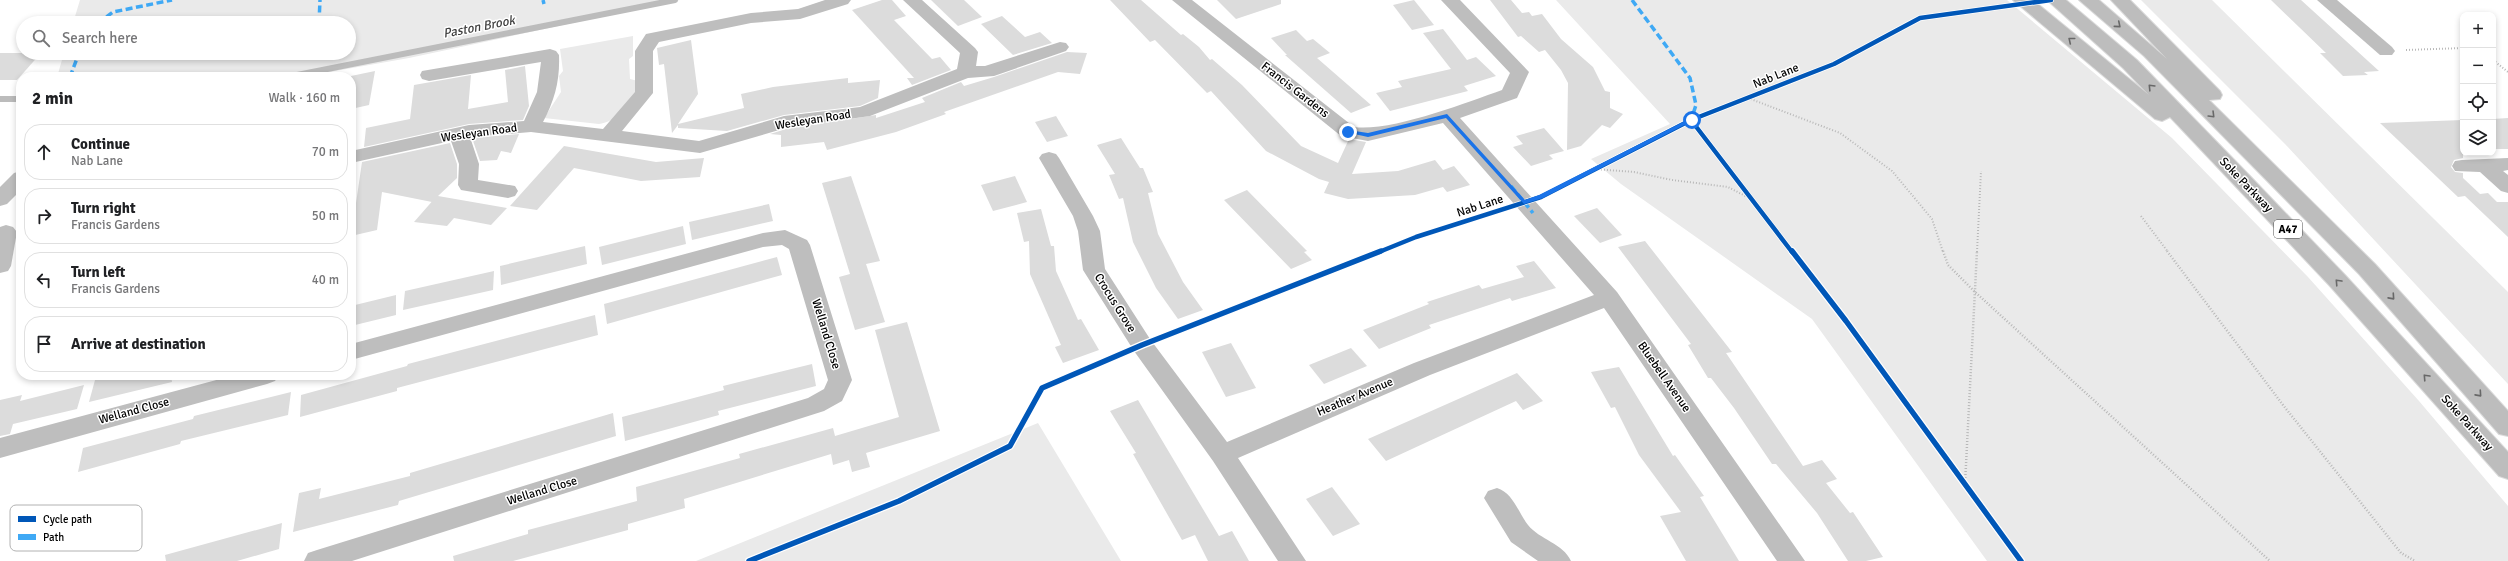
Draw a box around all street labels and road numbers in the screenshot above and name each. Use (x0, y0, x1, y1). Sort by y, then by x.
street label: Francis Gardens (1258, 59, 1332, 121)
street label: Nab Lane (1751, 60, 1801, 92)
street label: Wesleyan Road (774, 107, 852, 133)
street label: Wesleyan Road (440, 120, 518, 146)
street label: Soke Parkway (2216, 154, 2276, 216)
street label: Nab Lane (1455, 191, 1505, 221)
road number: A47 (2274, 220, 2302, 238)
street label: Crocus Grove (1091, 271, 1139, 335)
street label: Welland Close (808, 297, 844, 371)
street label: Bluebell Avenue (1634, 339, 1694, 415)
street label: Heather Avenue (1315, 374, 1395, 420)
street label: Soke Parkway (2438, 392, 2496, 454)
street label: Welland Close (97, 394, 171, 428)
street label: Welland Close (505, 473, 579, 509)

